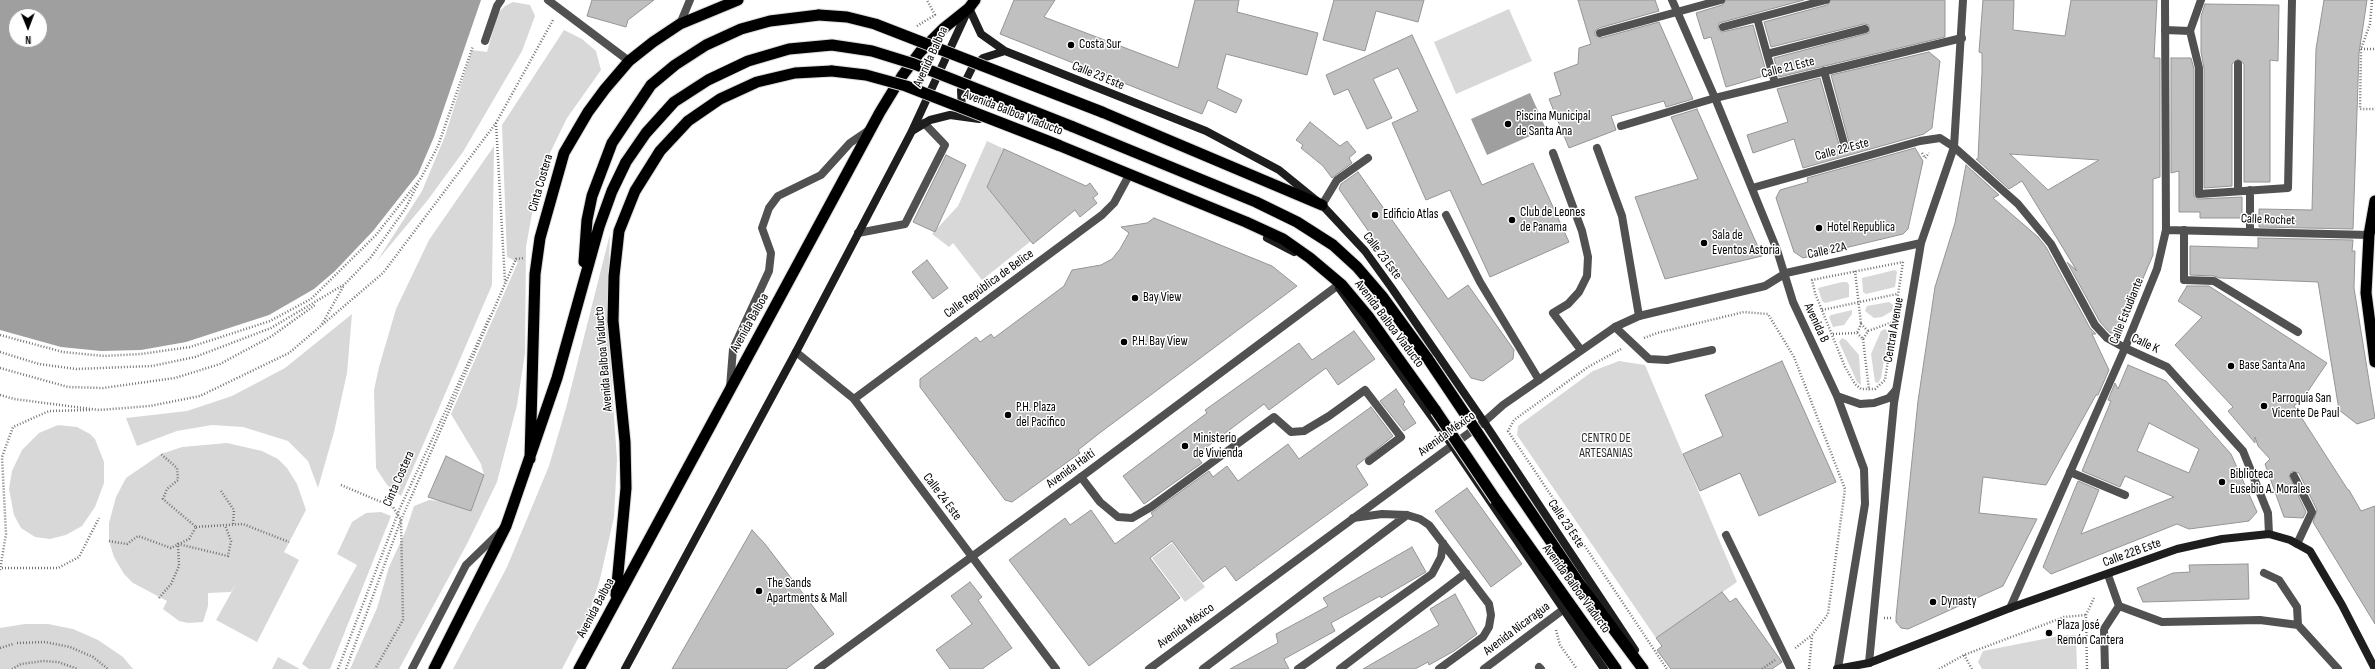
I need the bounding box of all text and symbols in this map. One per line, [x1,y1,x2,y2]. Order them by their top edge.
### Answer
north arrow [8,8,48,48]
street label: Avenida Balboa [910,24,952,90]
text: N [25,33,31,46]
place label: Costa Sur [1079,37,1121,53]
marker: Costa Sur [1066,40,1076,50]
street label: Calle 21 Este [1760,54,1816,82]
street label: Calle 23 Este [1069,58,1127,94]
street label: Avenida Balboa Viaducto [961,87,1065,139]
place label: Piscina Municipal de Santa Ana [1516,109,1590,140]
marker: Piscina Municipal de Santa Ana [1503,119,1513,129]
street label: Calle 22 Este [1813,135,1871,165]
street label: Cinta Costera [525,152,557,214]
place label: Club de Leones de Panama [1520,205,1585,236]
place label: Edificio Atlas [1383,207,1439,223]
marker: Edificio Atlas [1370,210,1380,220]
street label: Calle Rochet [2241,211,2295,229]
marker: Club de Leones de Panama [1507,215,1517,225]
place label: Hotel Republica [1827,220,1895,236]
marker: Hotel Republica [1814,223,1824,233]
place label: Sala de Eventos Astoria [1712,228,1780,259]
street label: Calle 23 Este [1359,229,1405,283]
marker: Sala de Eventos Astoria [1699,238,1709,248]
street label: Calle 22A [1806,239,1848,263]
street label: Calle República de Belice [941,246,1037,322]
street label: Calle Estudiante [2107,276,2147,346]
street label: Avenida Balboa Viaducto [1351,277,1427,371]
place label: Bay View [1143,290,1182,306]
street label: Avenida Balboa [727,291,773,355]
marker: Bay View [1130,293,1140,303]
street label: Central Avenue [1881,296,1907,364]
street label: Avenida B [1800,301,1832,345]
street label: Avenida Balboa Viaducto [592,306,616,412]
street label: Calle K [2129,331,2161,357]
place label: P.H. Bay View [1132,334,1188,350]
marker: P.H. Bay View [1119,337,1129,347]
place label: Base Santa Ana [2239,358,2305,374]
marker: Base Santa Ana [2226,361,2236,371]
place label: Parroquia San Vicente De Paul [2272,391,2339,422]
place label: P.H. Plaza del Pacifico [1016,400,1065,431]
marker: Parroquia San Vicente De Paul [2259,401,2269,411]
street label: Avenida México [1415,408,1479,460]
marker: P.H. Plaza del Pacifico [1003,410,1013,420]
place label: Ministerio de Vivienda [1193,431,1243,462]
park label: CENTRO DE ARTESANIAS [1579,431,1633,462]
marker: Ministerio de Vivienda [1180,441,1190,451]
street label: Avenida Haití [1044,446,1098,492]
street label: Cinta Costera [380,449,418,509]
place label: Biblioteca Eusebio A. Morales [2230,467,2310,498]
street label: Calle 24 Este [919,470,965,524]
marker: Biblioteca Eusebio A. Morales [2217,477,2227,487]
street label: Calle 23 Este [1544,497,1588,551]
street label: Calle 22B Este [2101,535,2163,571]
street label: Avenida Balboa Viaducto [1539,542,1613,636]
street label: Avenida Balboa [574,576,618,640]
place label: The Sands Apartments & Mall [767,576,847,607]
marker: The Sands Apartments & Mall [754,586,764,596]
place label: Dynasty [1941,594,1977,610]
marker: Dynasty [1928,597,1938,607]
street label: Avenida Nicaragua [1481,599,1553,659]
street label: Avenida México [1154,600,1218,652]
place label: Plaza José Remón Cantera [2057,618,2124,649]
marker: Plaza José Remón Cantera [2044,628,2054,638]

